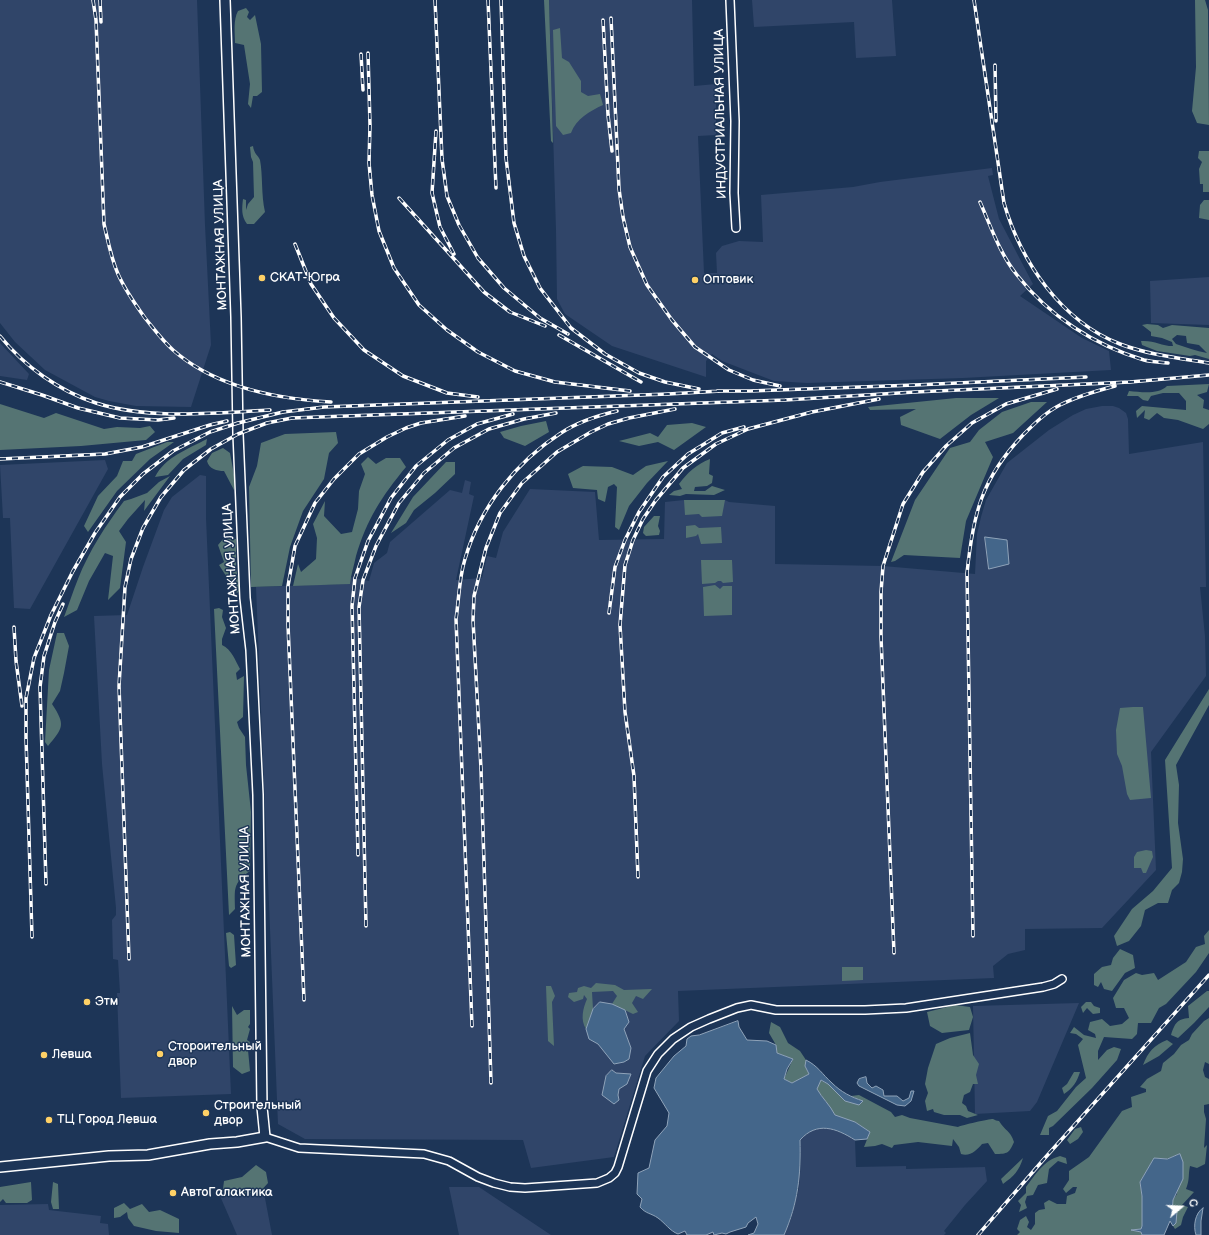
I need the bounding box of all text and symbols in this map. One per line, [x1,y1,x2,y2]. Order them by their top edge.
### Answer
street label: ИНДУСТРИАЛЬНАЯ УЛИЦА [712,29,730,199]
street label: МОНТАЖНАЯ УЛИЦА [211,179,231,311]
place label: СКАТ-Югра [270,270,340,286]
place label: Оптовик [703,272,753,288]
marker: СКАТ-Югра [257,273,267,283]
marker: Оптовик [690,275,700,285]
street label: МОНТАЖНАЯ УЛИЦА [220,503,244,635]
street label: МОНТАЖНАЯ УЛИЦА [237,826,255,958]
place label: Этм [95,994,118,1010]
marker: Этм [82,997,92,1007]
place label: Стороительный двор [168,1039,262,1070]
place label: Левша [52,1047,92,1063]
marker: Стороительный двор [155,1049,165,1059]
marker: Левша [39,1050,49,1060]
place label: Строительный двор [214,1098,301,1129]
marker: Строительный двор [201,1108,211,1118]
place label: ТЦ Город Левша [57,1112,157,1128]
marker: ТЦ Город Левша [44,1115,54,1125]
place label: АвтоГалактика [181,1185,273,1201]
north arrow [1161,1187,1201,1227]
marker: АвтоГалактика [168,1188,178,1198]
text: С [1185,1197,1200,1209]

